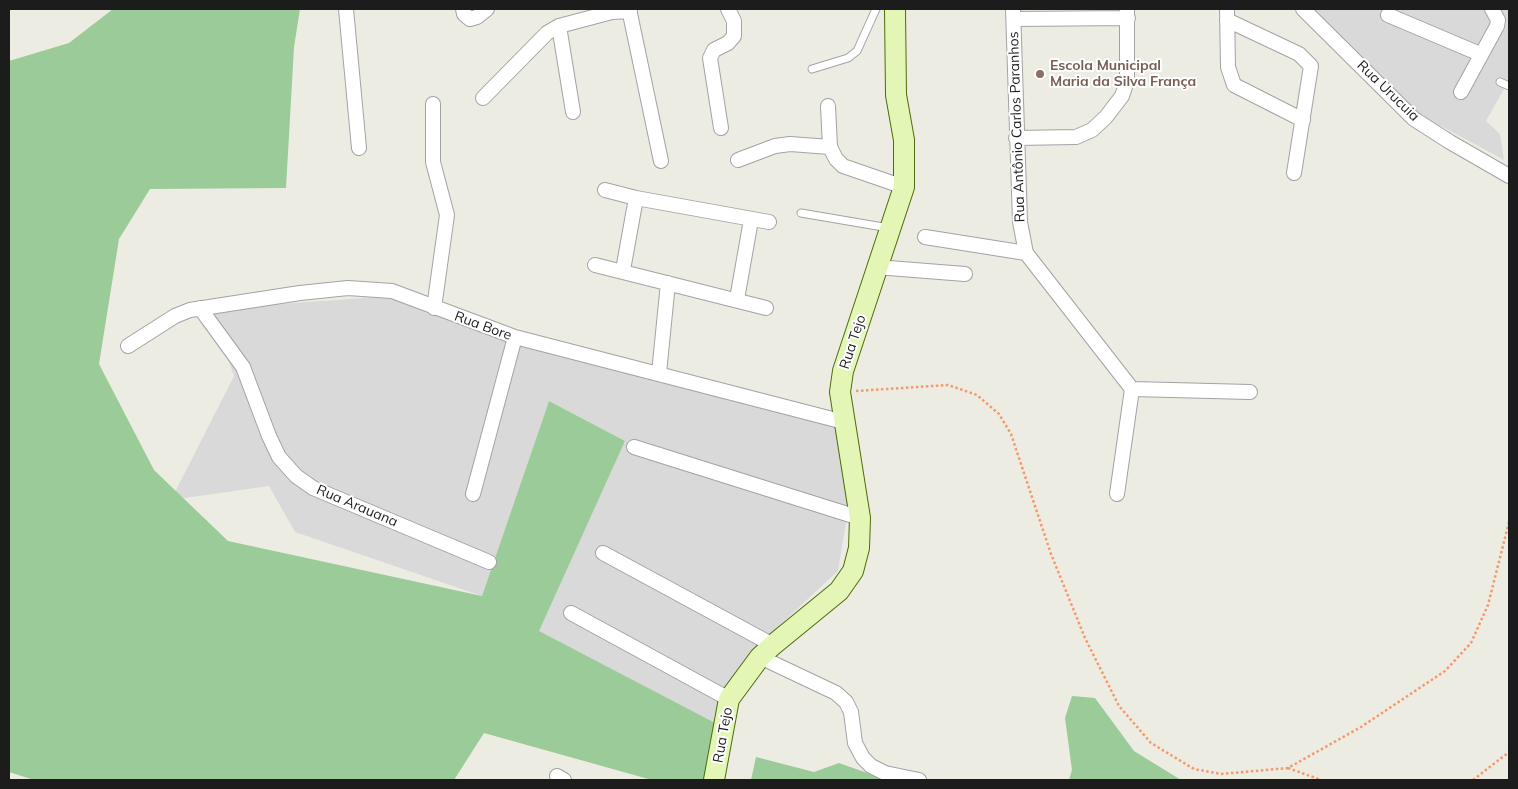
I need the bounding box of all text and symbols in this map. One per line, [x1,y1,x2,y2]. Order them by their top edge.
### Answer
street label: Rua Antônio Carlos Paranhos [1005,31,1029,223]
street label: Rua Urucuia [1353,57,1423,125]
place label: Escola Municipal Maria da Silva França [1050,58,1196,90]
marker: Escola Municipal Maria da Silva França [1034,68,1046,80]
street label: Rua Bore [452,308,514,344]
street label: Rua Tejo [836,313,870,371]
street label: Rua Arauana [314,481,400,531]
street label: Rua Tejo [710,706,736,764]

